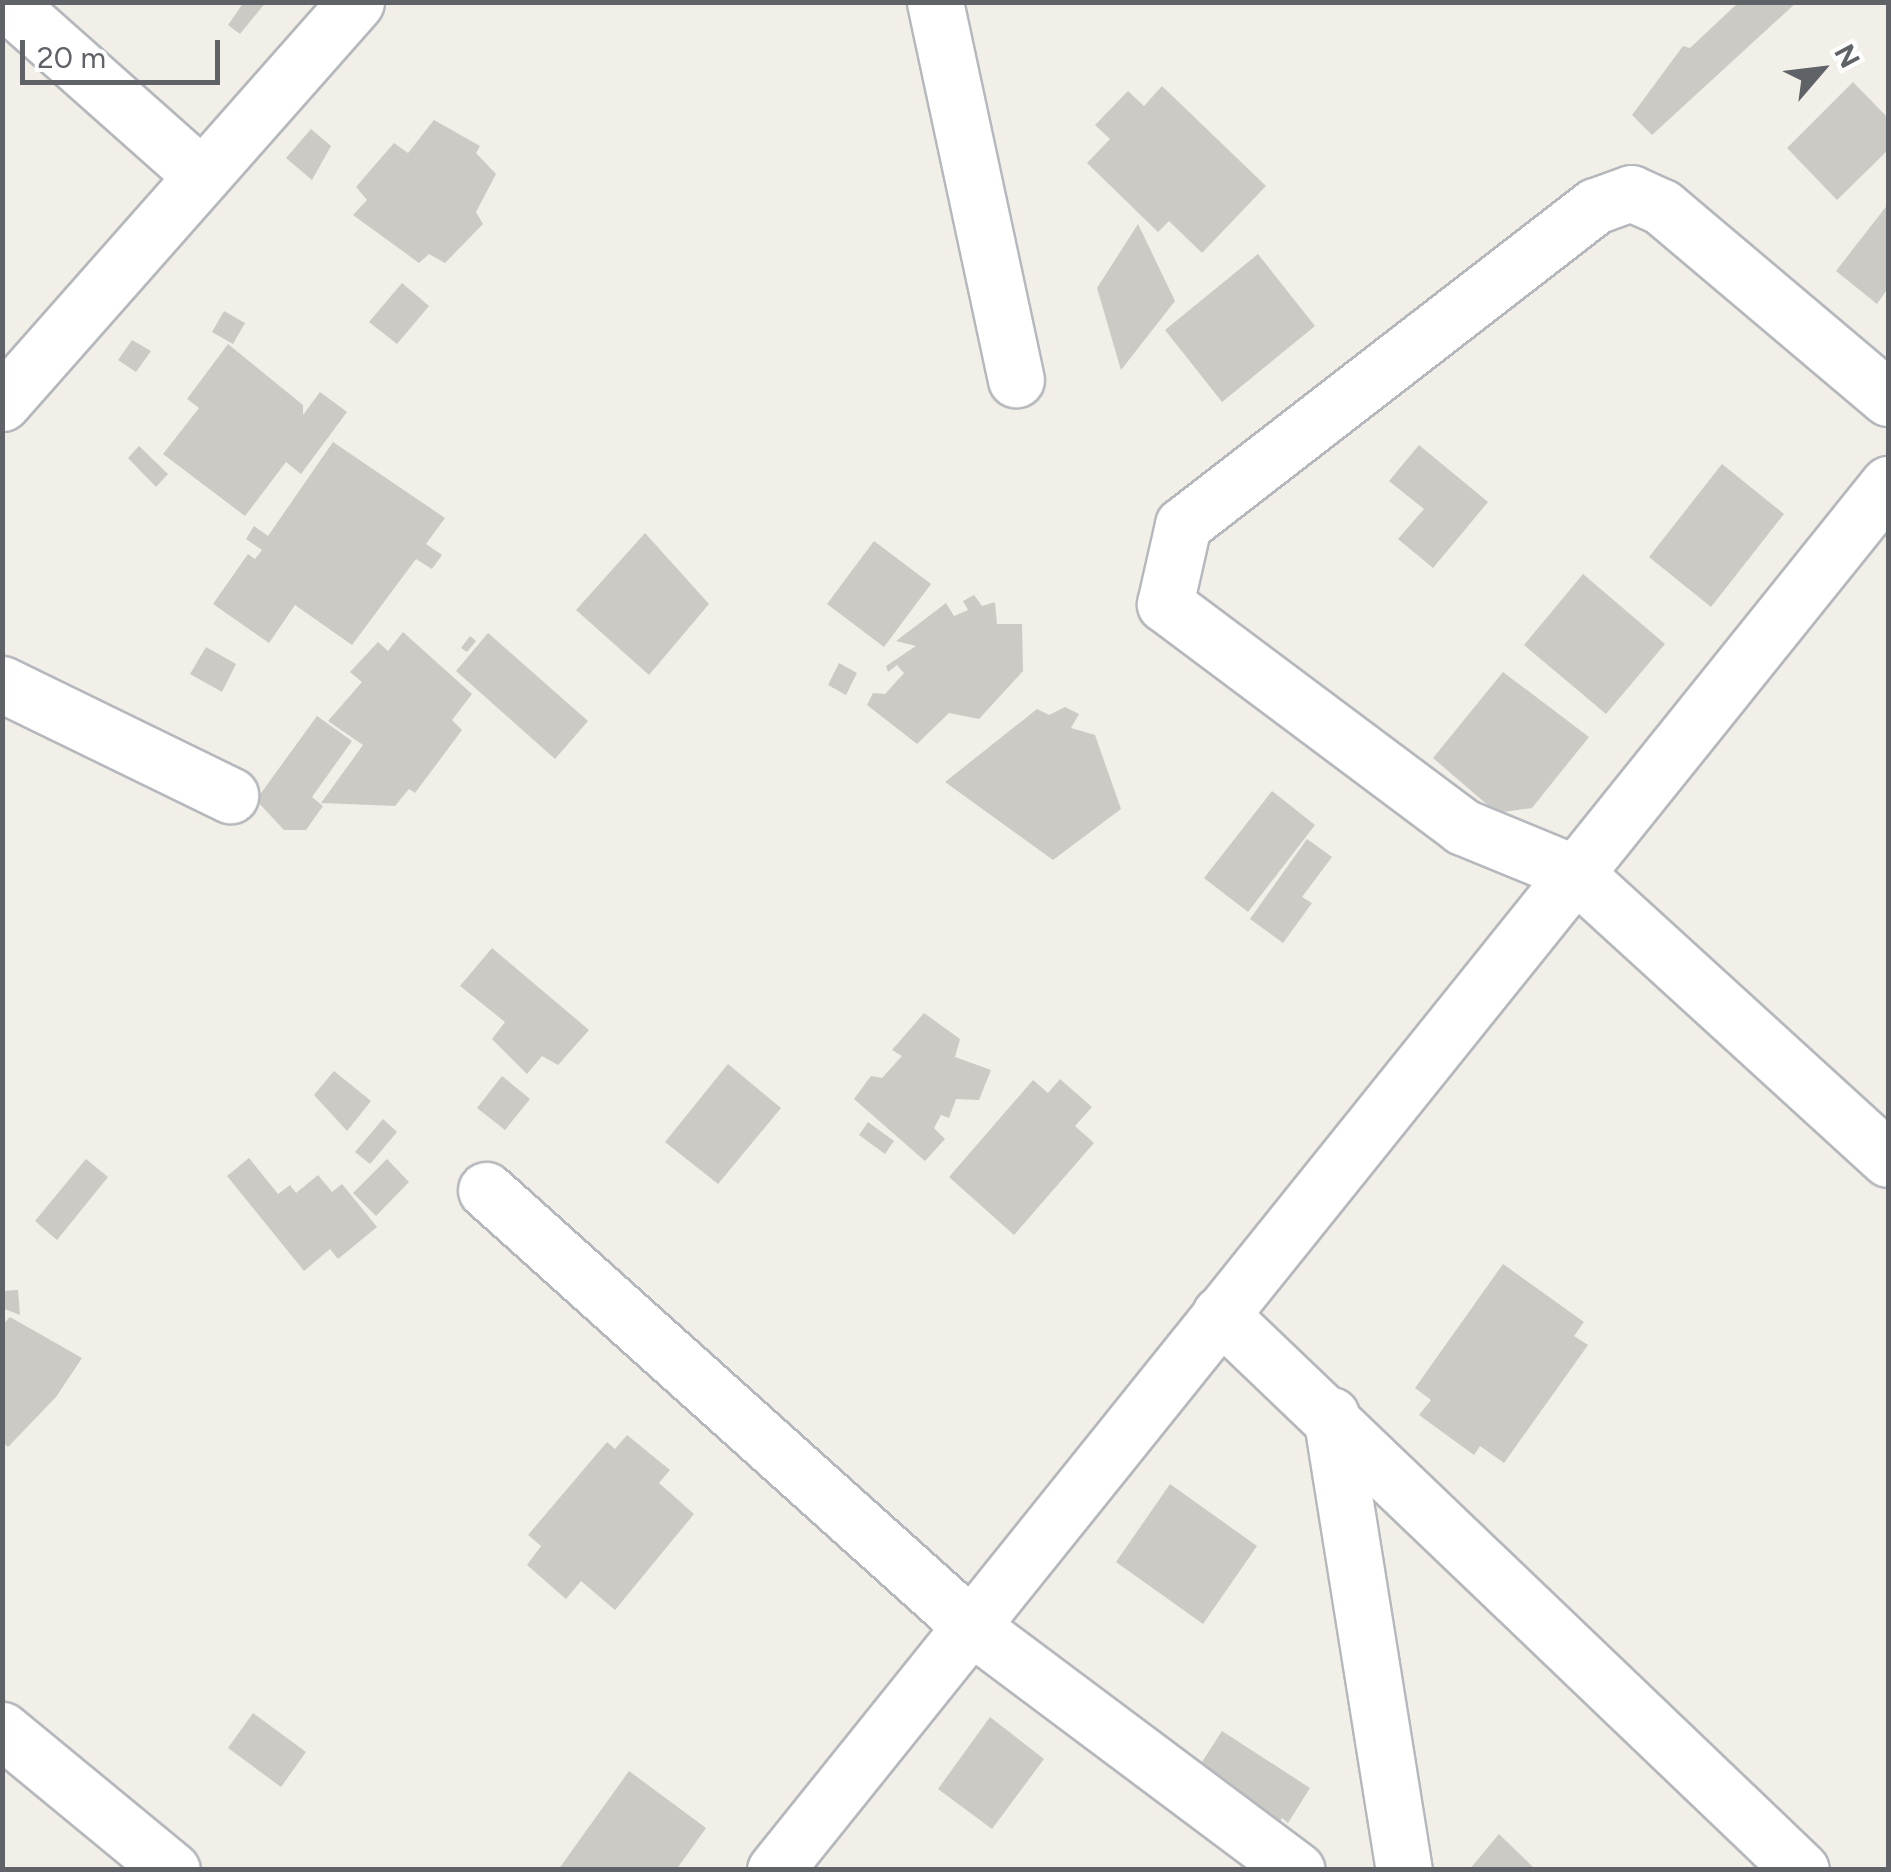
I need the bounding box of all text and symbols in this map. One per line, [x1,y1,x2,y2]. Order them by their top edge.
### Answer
scale bar [25,20,225,82]
north arrow [1771,20,1871,120]
text: N [1827,38,1868,73]
text: 20 m [37,39,106,76]

